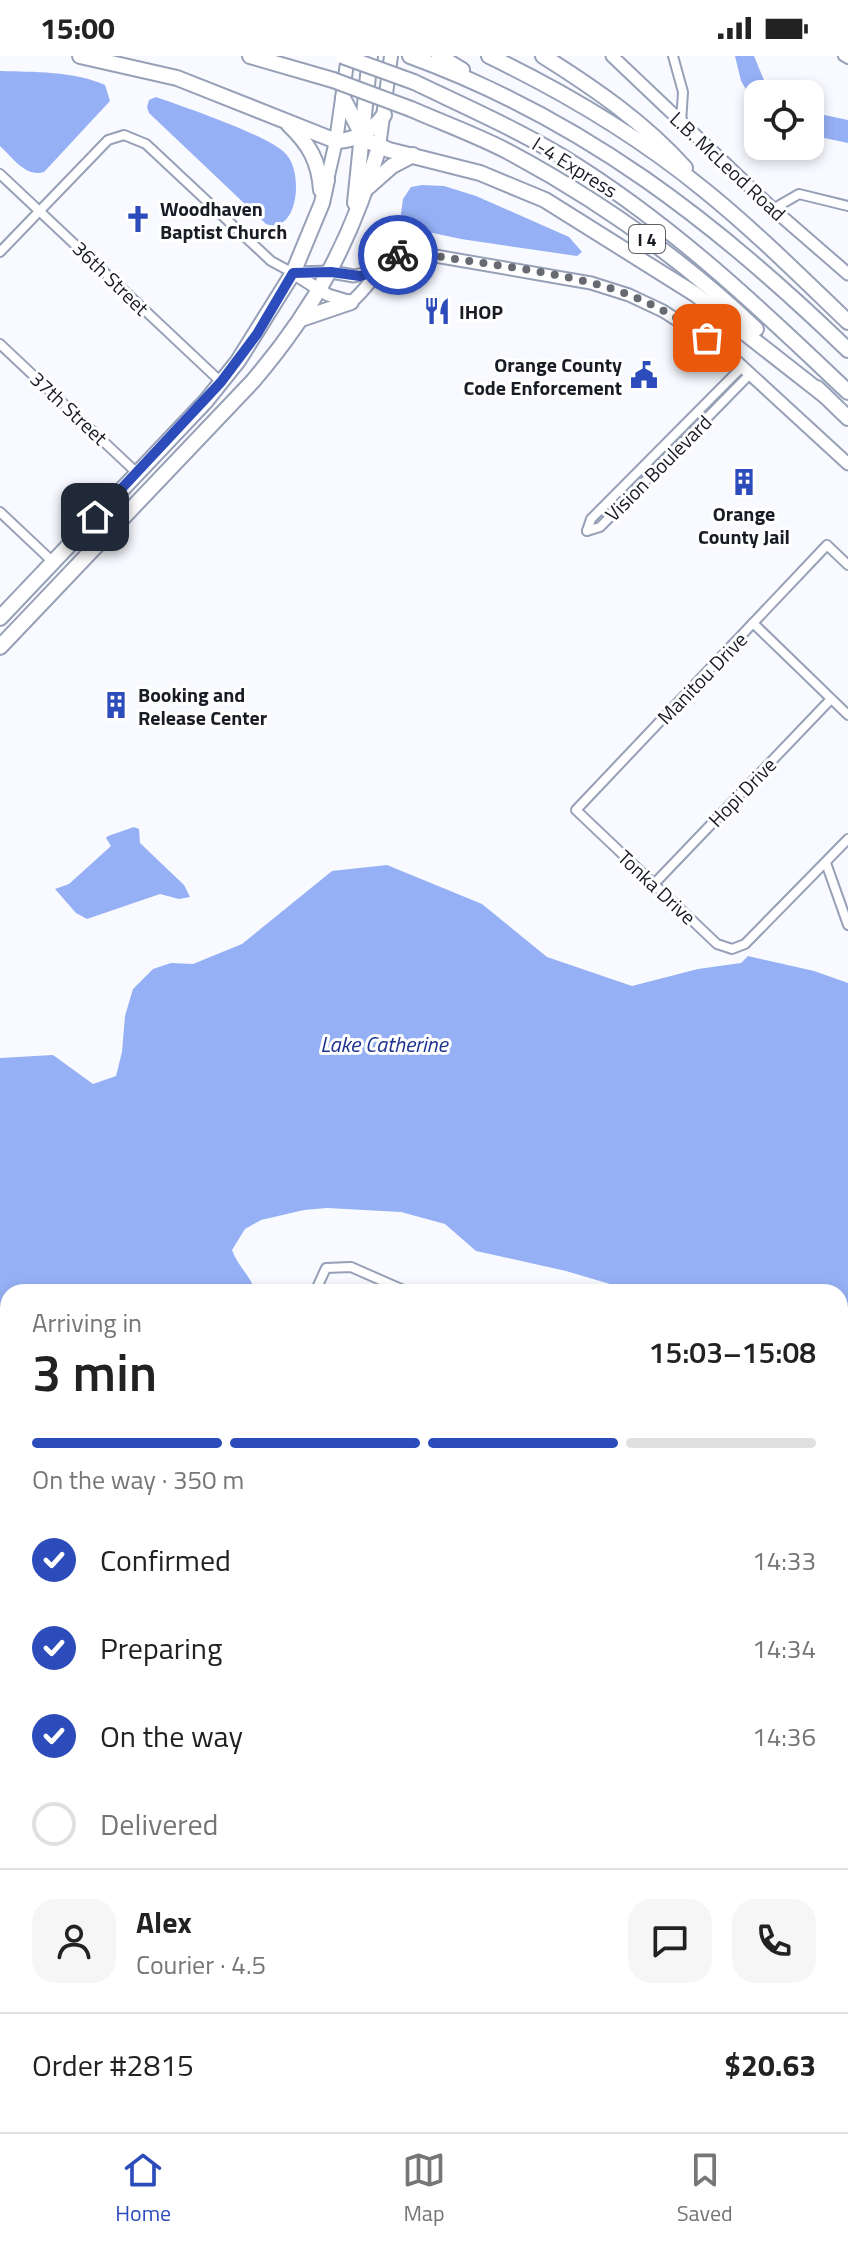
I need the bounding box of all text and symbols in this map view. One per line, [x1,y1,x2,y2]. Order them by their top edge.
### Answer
text: 15:00 [40,5,115,51]
map controls [744,80,824,160]
button: locate [744,80,824,160]
street label: L.B. McLeod Road [663,104,793,228]
street label: I-4 Express [526,129,624,205]
place label: Woodhaven Baptist Church [160,193,287,247]
church icon: Woodhaven Baptist Church [123,204,153,234]
courier [358,215,438,295]
road number: I 4 [629,225,665,253]
street label: 36th Street [66,233,156,323]
icon: bike [376,233,420,277]
restaurant icon: IHOP [422,296,452,326]
place label: IHOP [459,296,503,327]
pin [673,304,741,372]
icon: bag [685,316,729,360]
place label: Orange County Code Enforcement [463,349,622,403]
public building icon: Orange County Code Enforcement [629,360,659,390]
street label: 37th Street [23,364,115,452]
street label: Vision Boulevard [597,407,719,529]
building icon: Orange County Jail [729,467,759,497]
pin [61,483,129,551]
icon: home [73,495,117,539]
place label: Orange County Jail [698,498,790,552]
street label: Manitou Drive [650,625,754,731]
place label: Booking and Release Center [138,679,268,733]
building icon: Booking and Release Center [101,690,131,720]
street label: Hopi Drive [701,750,783,834]
street label: Tonka Drive [611,842,703,932]
water label: Lake Catherine [320,1027,450,1061]
text: Arriving in [32,1303,142,1342]
text: 15:03–15:08 [649,1329,816,1375]
text: 3 min [32,1332,157,1411]
text: On the way · 350 m [32,1460,244,1499]
text: Confirmed [100,1537,231,1583]
icon: check [32,1538,76,1582]
text: 14:33 [752,1541,816,1580]
text: Preparing [100,1625,222,1671]
icon: check [32,1626,76,1670]
text: 14:34 [752,1629,816,1668]
text: On the way [100,1713,243,1759]
icon: check [32,1714,76,1758]
text: 14:36 [752,1717,816,1756]
text: Delivered [100,1801,218,1847]
button: person [32,1899,116,1983]
text: Alex [136,1899,192,1945]
button: chat [628,1899,712,1983]
button: phone [732,1899,816,1983]
text: Courier · 4.5 [136,1945,266,1984]
text: Order #2815 [32,2042,194,2088]
text: $20.63 [724,2042,816,2088]
tab: Home [115,2148,171,2230]
tab: Map [402,2148,446,2230]
tab: Saved [677,2148,733,2230]

